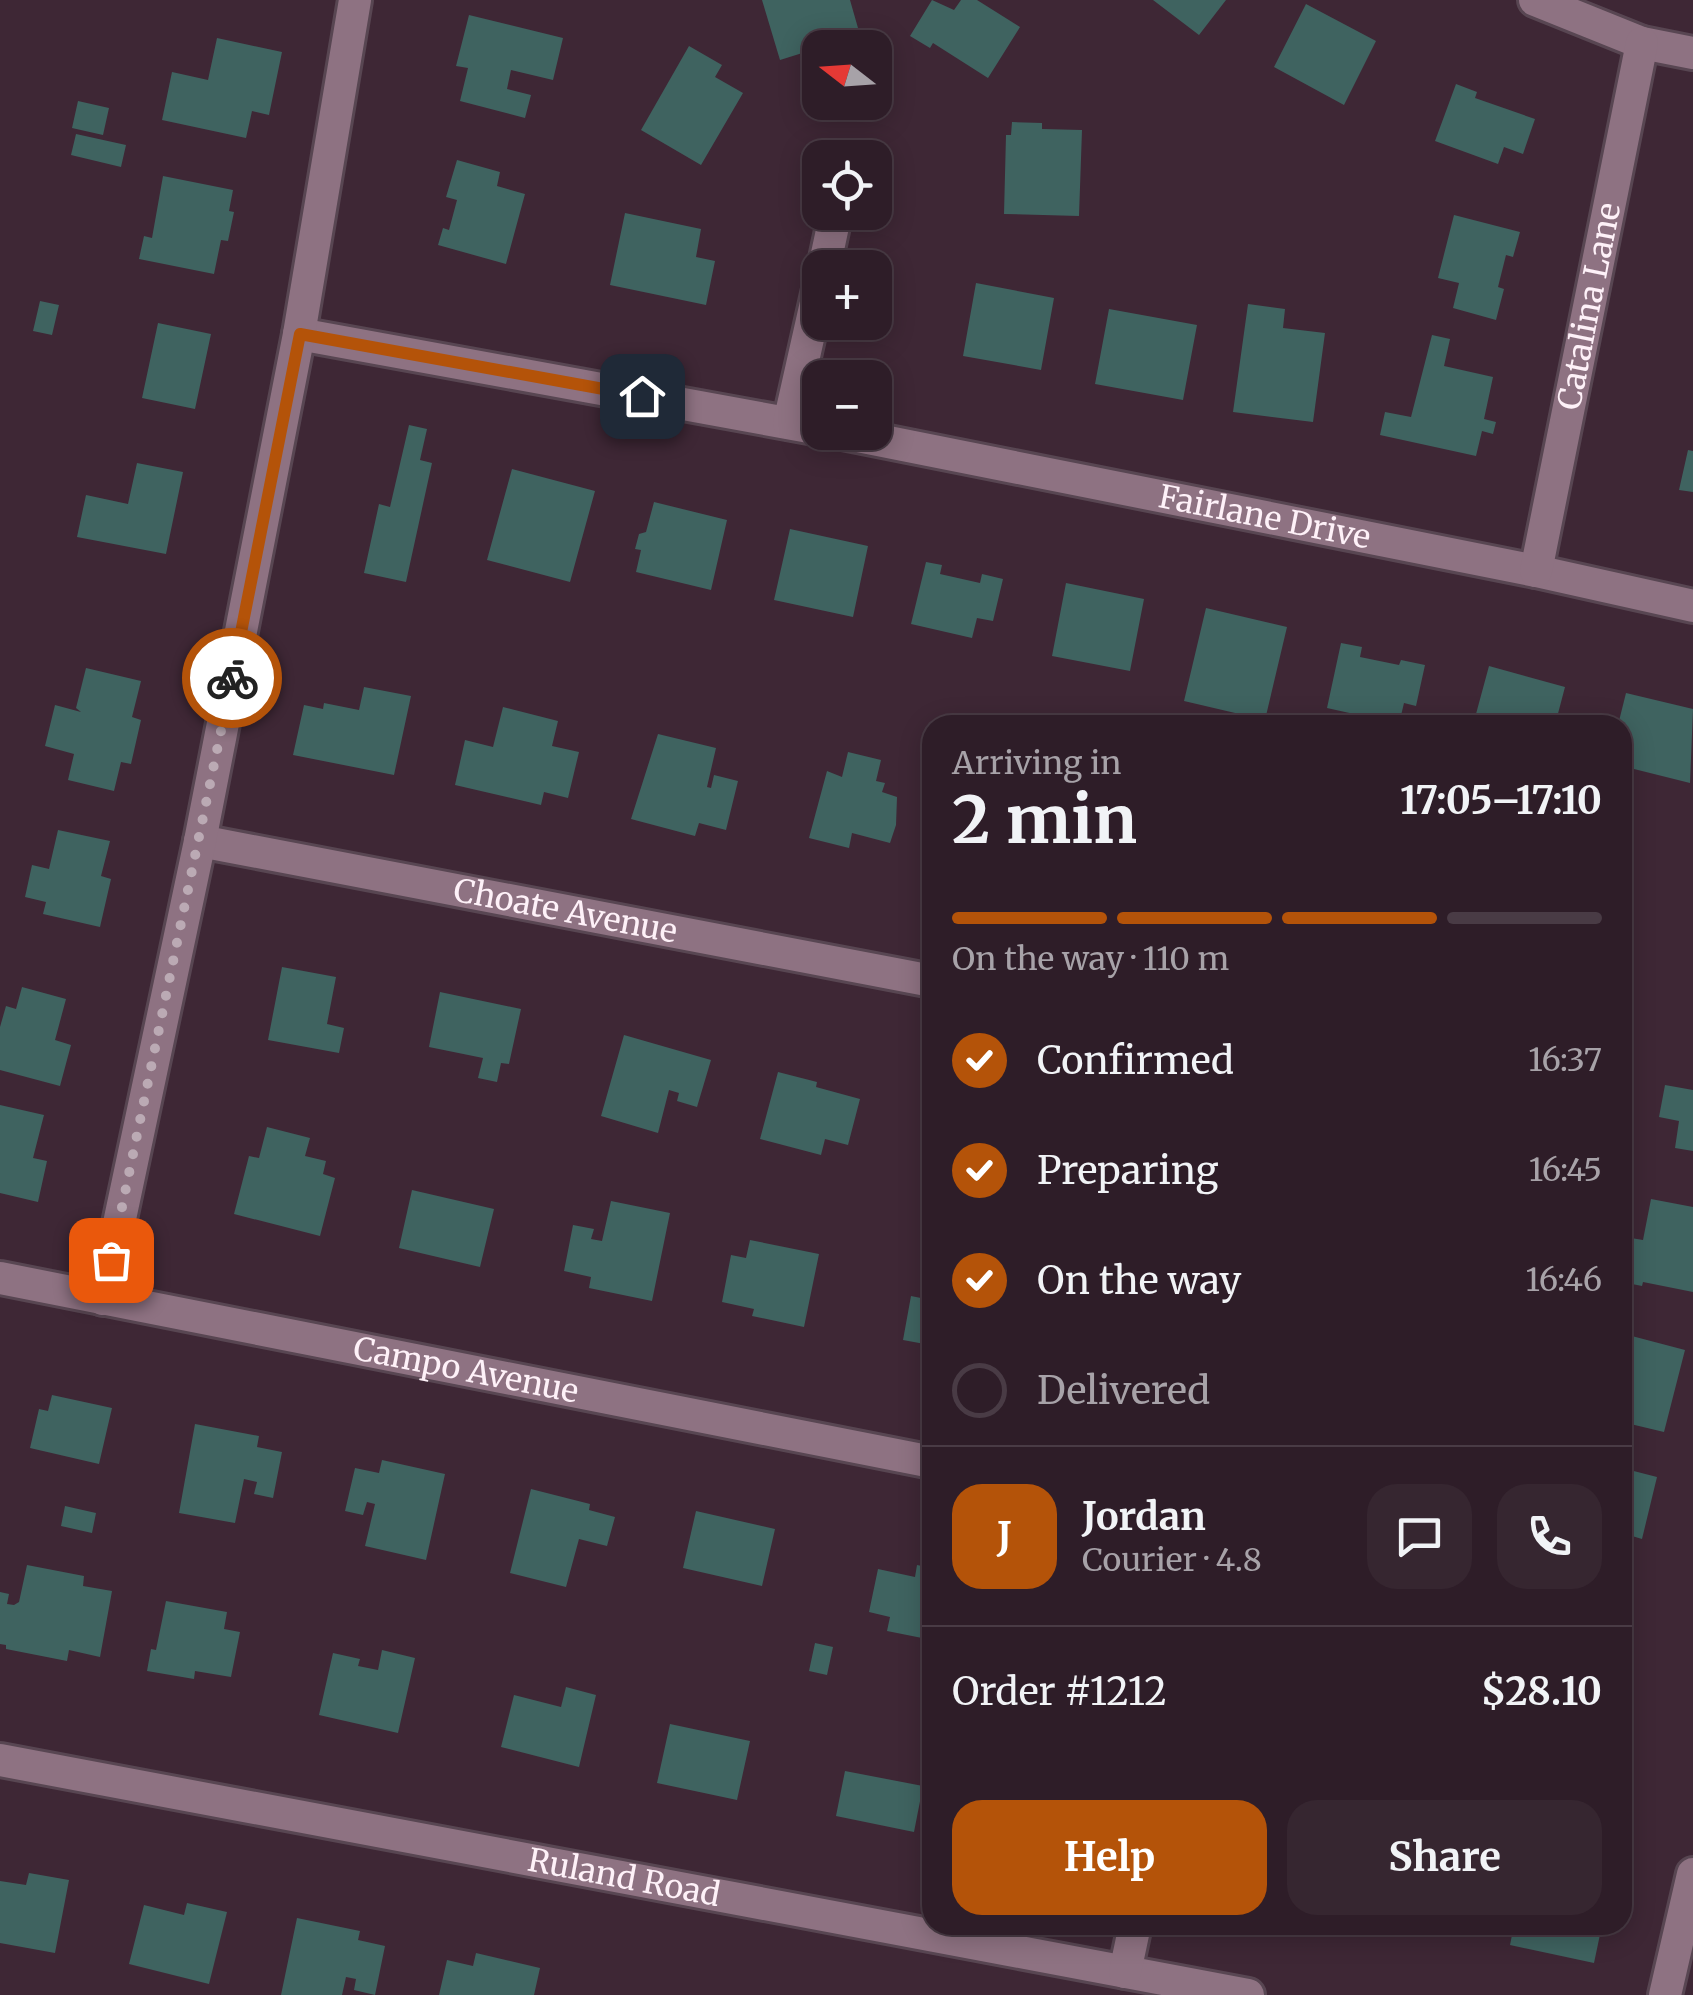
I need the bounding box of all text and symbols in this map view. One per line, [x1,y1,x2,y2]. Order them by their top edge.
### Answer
north arrow [802,30,892,120]
map controls [802,30,892,450]
button: locate [802,140,892,230]
street label: Catalina Lane [1549,199,1629,413]
button: + [802,250,892,340]
pin [600,354,685,439]
button: − [802,360,892,450]
icon: home [615,369,670,424]
street label: Fairlane Drive [1155,476,1374,558]
courier [182,628,282,728]
icon: bike [205,651,260,706]
text: Arriving in [952,743,1121,783]
text: 17:05–17:10 [1400,777,1602,824]
text: 2 min [952,779,1137,861]
street label: Choate Avenue [450,870,680,952]
text: On the way · 110 m [952,939,1229,979]
icon: check [952,1033,1007,1088]
text: Confirmed [1037,1037,1234,1084]
text: 16:37 [1528,1040,1602,1080]
icon: check [952,1143,1007,1198]
text: Preparing [1037,1147,1219,1194]
text: 16:45 [1529,1150,1602,1190]
pin [69,1218,154,1303]
icon: bag [84,1233,139,1288]
icon: check [952,1253,1007,1308]
text: On the way [1037,1257,1241,1304]
text: 16:46 [1526,1260,1602,1300]
street label: Campo Avenue [350,1328,582,1412]
text: Delivered [1037,1367,1210,1414]
button: chat [1367,1484,1472,1589]
button: phone [1497,1484,1602,1589]
text: Jordan [1082,1493,1206,1540]
text: J [997,1513,1012,1560]
text: Courier · 4.8 [1082,1540,1262,1580]
text: Order #1212 [952,1668,1167,1715]
text: $28.10 [1481,1668,1602,1715]
button: Help [952,1800,1267,1915]
button: Share [1287,1800,1602,1915]
street label: Ruland Road [525,1840,723,1915]

